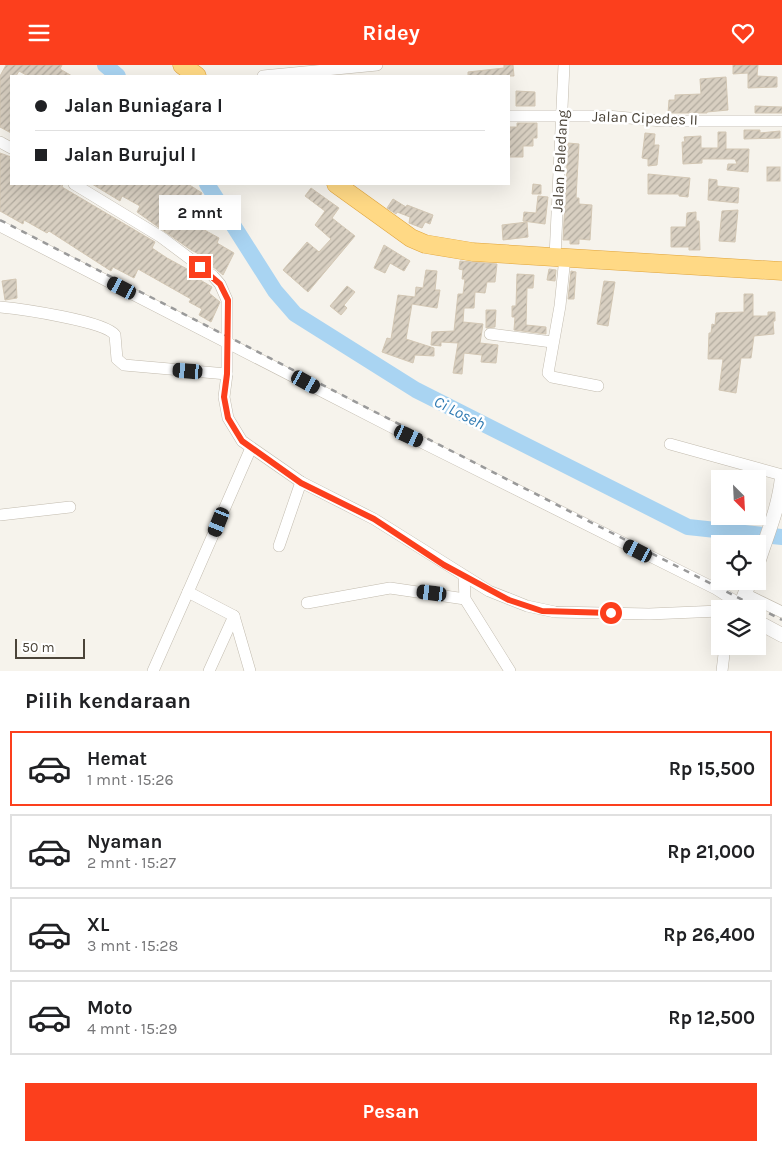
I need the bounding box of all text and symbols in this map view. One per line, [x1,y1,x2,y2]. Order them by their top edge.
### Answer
icon: menu [25,19,53,47]
icon: heart [729,19,757,47]
text: Ridey [362,20,420,46]
text: Jalan Buniagara I [65,95,223,117]
street label: Jalan Cipedes II [592,107,698,129]
street label: Jalan Paledang [548,109,572,213]
text: Jalan Burujul I [65,144,196,166]
callout: 2 mnt [159,195,241,229]
text: 2 mnt [177,203,223,222]
route end [189,256,211,278]
car [105,275,138,301]
car [172,362,203,380]
car [289,368,322,396]
water label: Ci Loseh [431,392,489,433]
car [392,423,425,449]
north arrow [711,470,766,525]
map controls [711,470,766,655]
car [206,505,231,539]
button: locate [711,535,766,590]
car [621,538,654,564]
car [416,584,447,602]
button: layers [711,600,766,655]
route start [600,602,622,624]
scale bar [15,636,85,659]
text: 50 m [22,639,55,656]
text: Pilih kendaraan [25,688,191,714]
icon: car [27,746,72,791]
text: Hemat [87,748,147,770]
text: Rp 15,500 [669,758,755,780]
text: 1 mnt · 15:26 [87,770,174,789]
icon: car [27,829,72,874]
text: Nyaman [87,831,162,853]
text: Rp 21,000 [667,841,755,863]
text: 2 mnt · 15:27 [87,853,176,872]
icon: car [27,912,72,957]
text: XL [87,914,109,936]
text: Rp 26,400 [663,924,755,946]
text: 3 mnt · 15:28 [87,936,178,955]
icon: car [27,995,72,1040]
text: Moto [87,997,133,1019]
text: Rp 12,500 [668,1007,755,1029]
text: 4 mnt · 15:29 [87,1019,177,1038]
button: Pesan [25,1083,757,1141]

